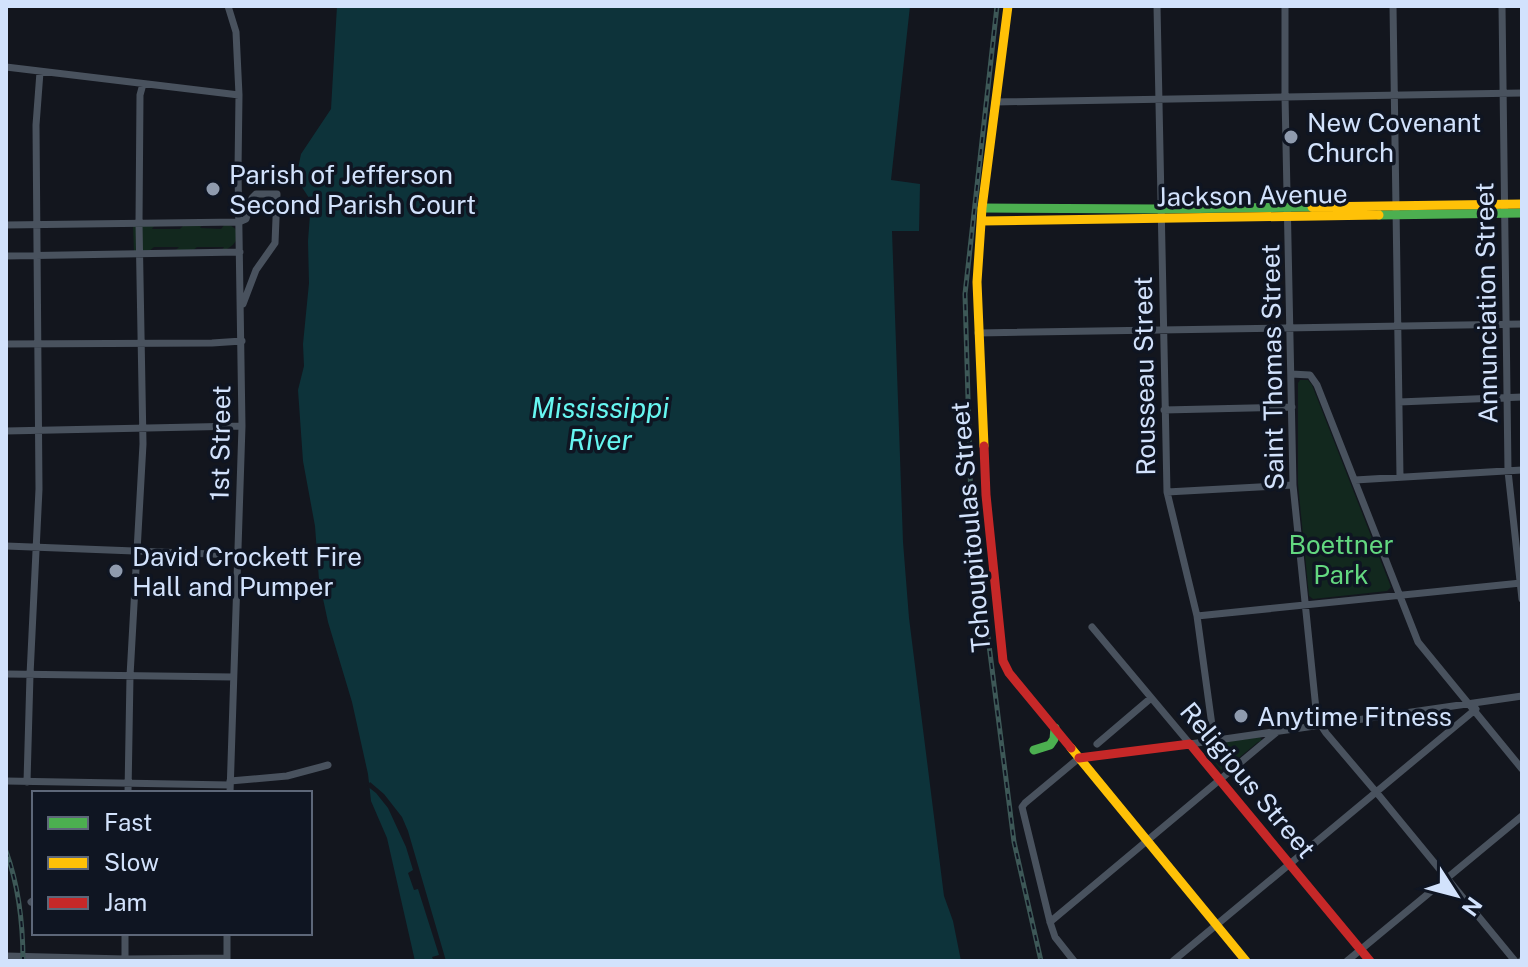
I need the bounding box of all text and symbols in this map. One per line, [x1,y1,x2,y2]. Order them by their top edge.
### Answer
place label: New Covenant Church [1307,107,1481,168]
marker: New Covenant Church [1282,128,1300,146]
place label: Parish of Jefferson Second Parish Court [229,159,476,220]
street label: Jackson Avenue [1156,178,1348,212]
marker: Parish of Jefferson Second Parish Court [204,180,222,198]
street label: Annunciation Street [1468,182,1504,424]
street label: Saint Thomas Street [1254,244,1290,490]
street label: Rousseau Street [1127,276,1161,476]
street label: 1st Street [203,385,237,501]
water label: Mississippi River [531,391,669,456]
street label: Tchoupitoulas Street [944,400,996,654]
park label: Boettner Park [1288,529,1394,590]
place label: David Crockett Fire Hall and Pumper [132,541,362,602]
marker: David Crockett Fire Hall and Pumper [107,562,125,580]
street label: Religious Street [1174,696,1322,864]
place label: Anytime Fitness [1257,701,1452,732]
marker: Anytime Fitness [1232,707,1250,725]
legend [32,791,312,935]
text: Fast [104,808,152,836]
text: Slow [104,848,159,876]
north arrow [1416,855,1496,935]
text: Jam [104,888,147,916]
text: N [1457,892,1488,921]

